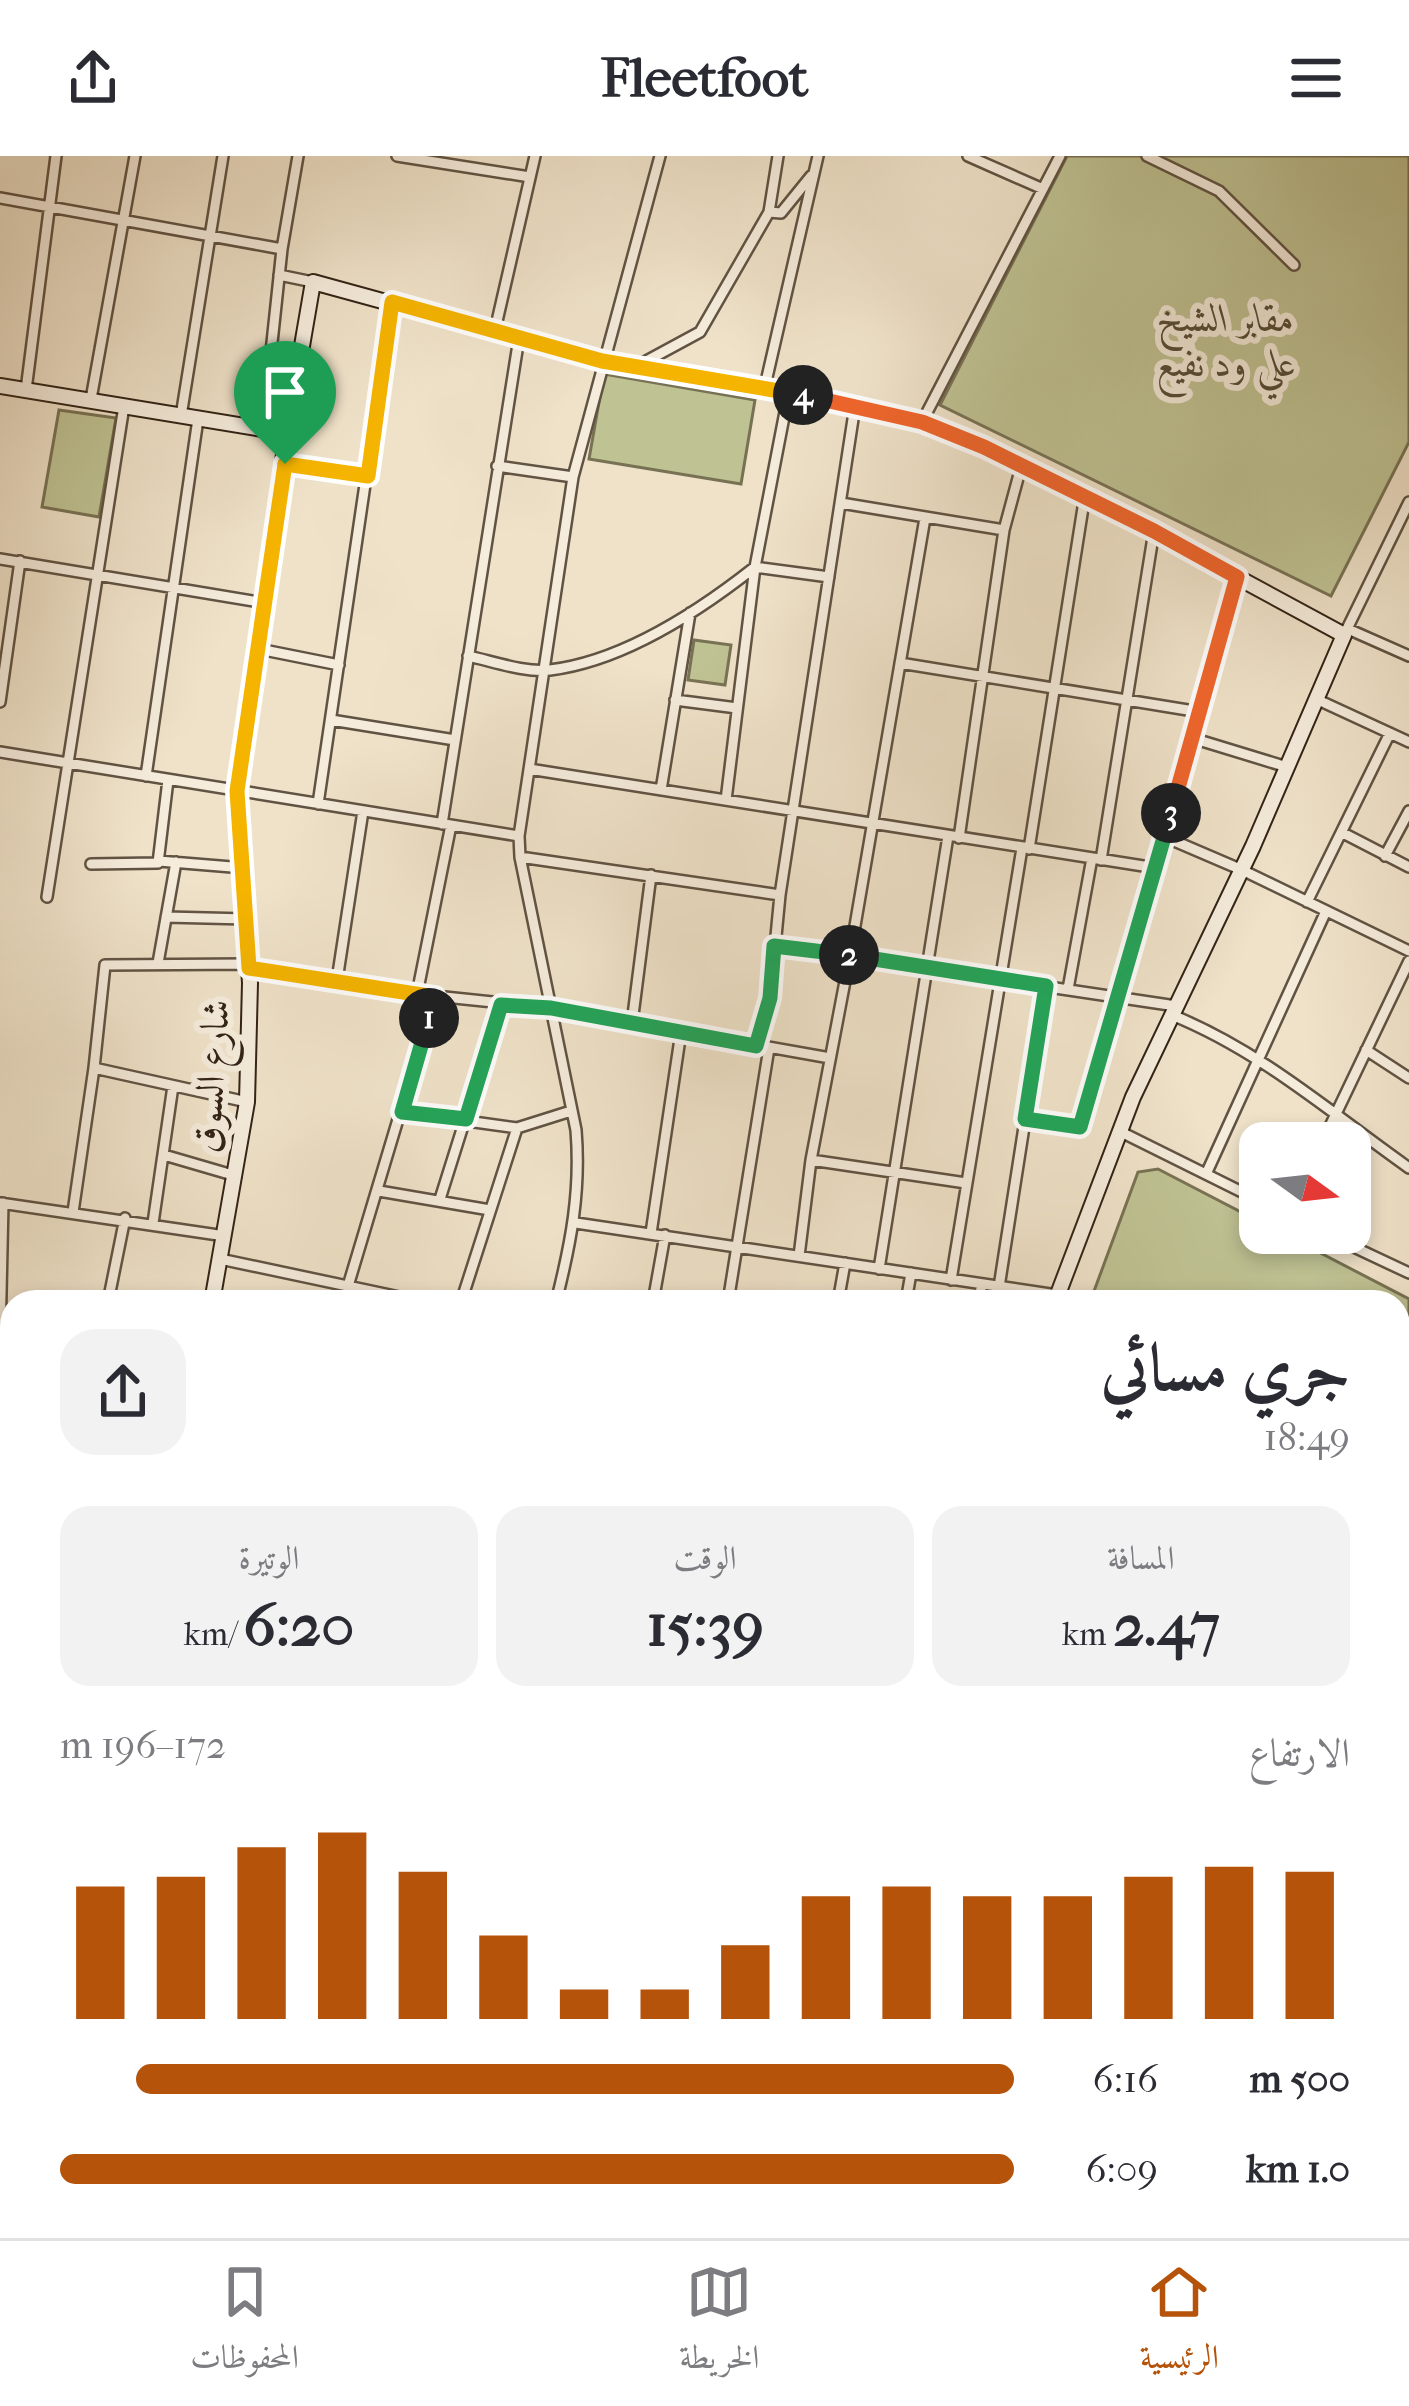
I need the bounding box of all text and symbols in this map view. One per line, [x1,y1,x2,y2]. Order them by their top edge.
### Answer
icon: share [60,45,126,111]
icon: menu [1283,45,1349,111]
text: Fleetfoot [601,47,808,110]
park label: مقابر الشيخ علي ود نفيع [1155,295,1297,400]
pin [234,341,336,464]
icon: arrive [252,359,318,425]
pin: 4 [773,365,833,425]
text: 4 [793,375,813,414]
pin: 3 [1141,783,1201,843]
text: 3 [1164,793,1178,832]
pin: 2 [819,925,879,985]
text: 2 [841,935,857,974]
pin: 1 [399,988,459,1048]
street label: شارع السوق [183,998,248,1155]
text: 1 [423,998,435,1037]
north arrow [1239,1122,1371,1254]
map controls [1239,1122,1371,1254]
button: share [60,1329,186,1455]
text: جري مسائي [1101,1330,1350,1407]
text: 18:49 [1264,1414,1350,1460]
text: الوتيرة [239,1539,299,1578]
text: الوقت [673,1539,737,1578]
text: المسافة [1107,1539,1175,1578]
text: 6:20 [243,1590,354,1661]
text: 15:39 [646,1590,764,1661]
text: 2.47 [1113,1590,1220,1661]
text: /km [184,1615,243,1654]
text: km [1062,1615,1113,1654]
text: 172–196 m [60,1722,226,1768]
text: الارتفاع [1249,1730,1350,1776]
text: 6:16 [1093,2056,1158,2102]
text: 500 m [1249,2056,1350,2102]
text: 6:09 [1085,2146,1158,2192]
text: 1.0 km [1246,2146,1350,2192]
tab: المحفوظات [190,2259,299,2389]
tab: الخريطة [679,2259,759,2389]
tab: الرئيسية [1140,2259,1219,2389]

